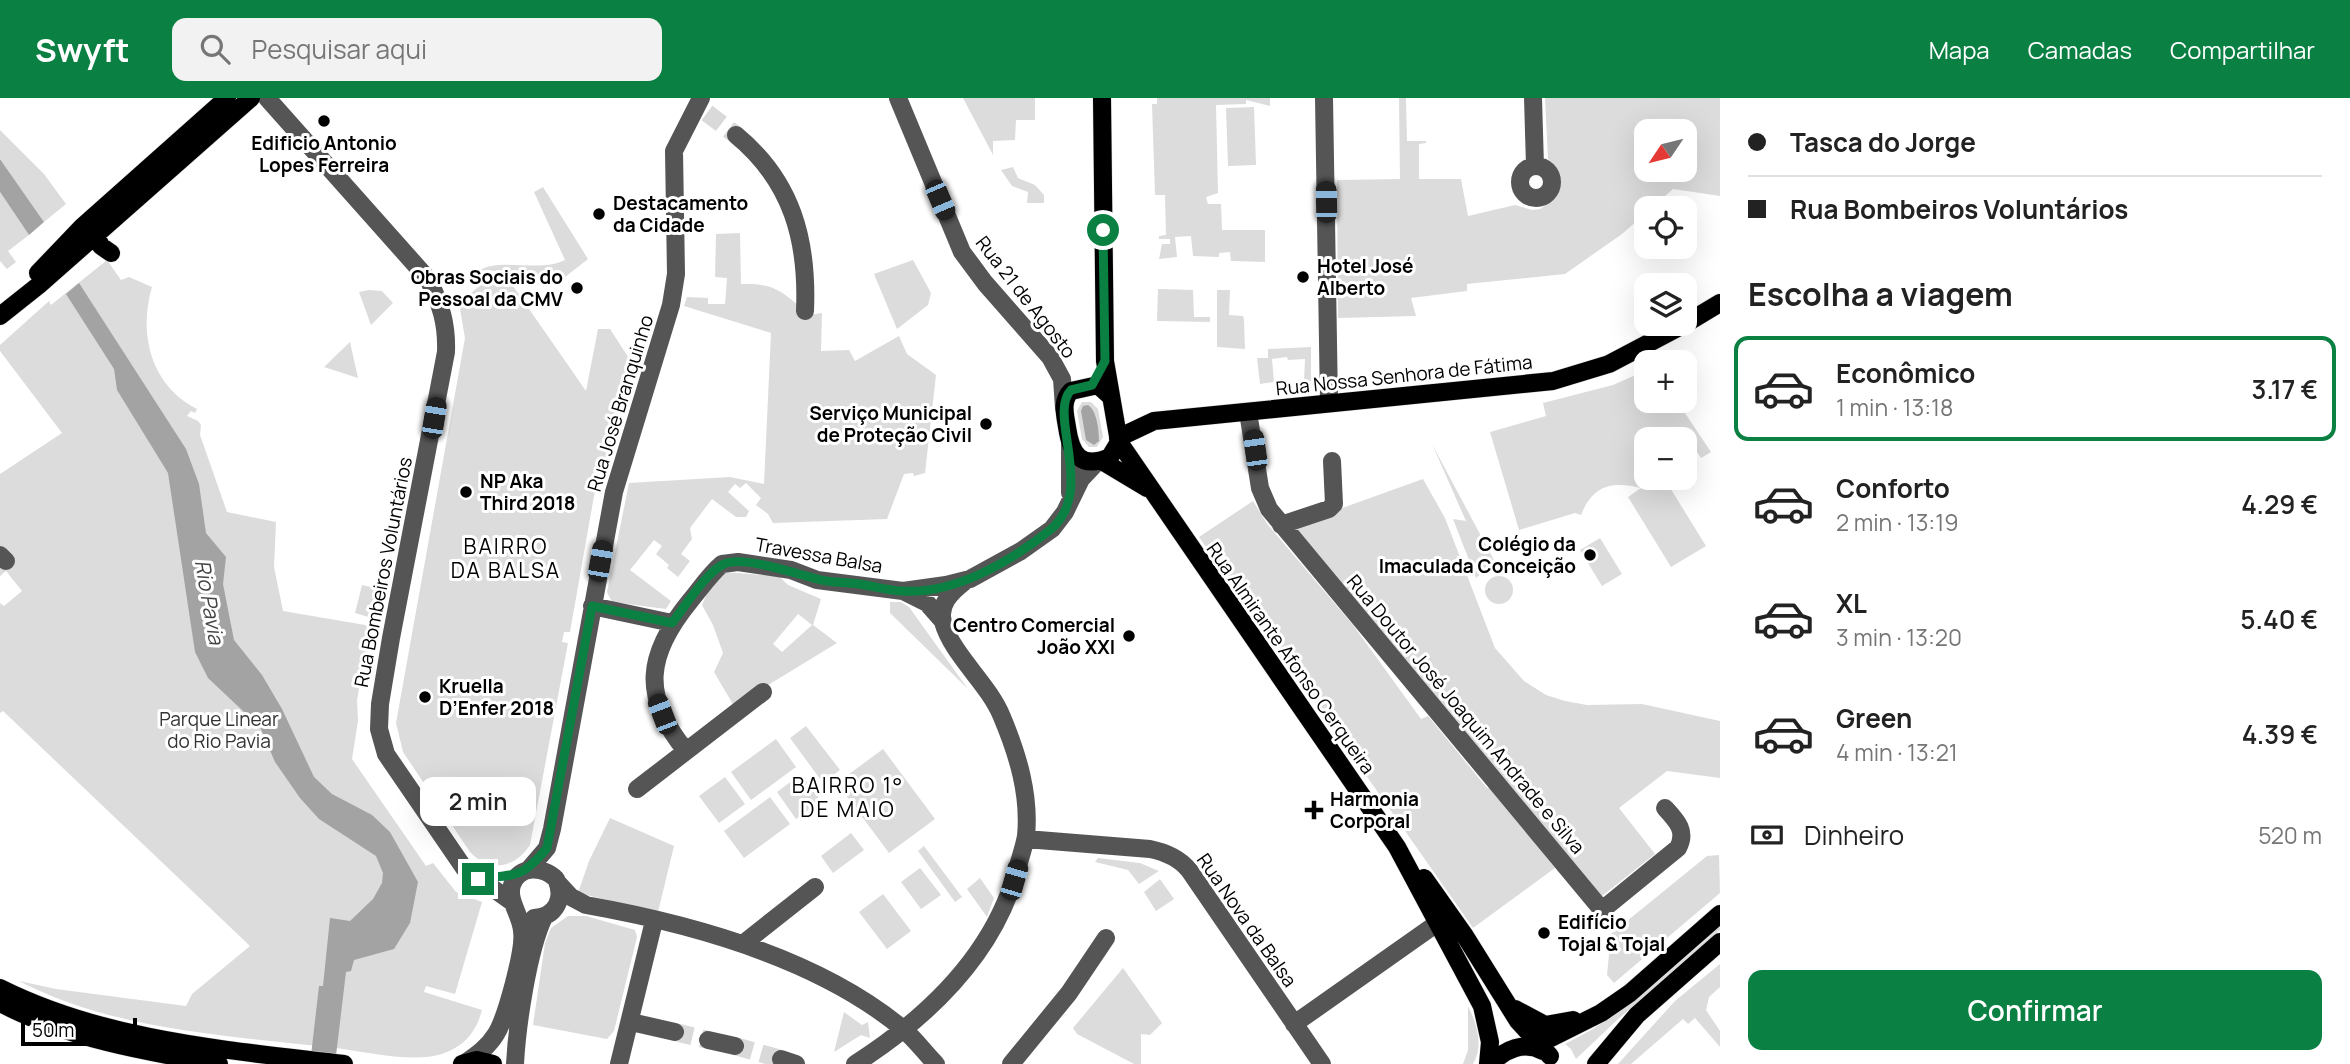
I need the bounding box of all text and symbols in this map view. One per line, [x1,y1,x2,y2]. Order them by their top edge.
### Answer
search box [172,18,662,81]
text: Swyft [35,27,130,72]
icon: search [196,30,234,68]
text: Pesquisar aqui [252,31,427,67]
text: Mapa [1929,33,1990,66]
text: Camadas [2028,33,2132,66]
text: Compartilhar [2170,33,2315,66]
marker: Edificio Antonio Lopes Ferreira [316,113,332,129]
north arrow [1634,119,1698,182]
map controls [1634,119,1697,490]
text: Tasca do Jorge [1790,124,1976,160]
place label: Edificio Antonio Lopes Ferreira [251,130,397,178]
car [923,177,958,223]
car [1316,181,1337,223]
place label: Destacamento da Cidade [613,190,748,238]
text: Rua Bombeiros Voluntários [1790,191,2128,227]
button: locate [1634,196,1697,259]
marker: Destacamento da Cidade [591,206,607,222]
route start [1087,214,1119,246]
street label: Rua 21 de Agosto [970,230,1082,364]
place label: Hotel José Alberto [1317,253,1413,301]
place label: Obras Sociais do Pessoal da CMV [411,264,564,312]
marker: Hotel José Alberto [1295,269,1311,285]
text: Escolha a viagem [1748,272,2013,316]
button: layers [1634,273,1697,336]
marker: Obras Sociais do Pessoal da CMV [569,280,585,296]
street label: Rua José Branquinho [581,312,659,494]
street label: Rua Nossa Senhora de Fátima [1274,349,1534,401]
button: + [1634,350,1697,413]
text: Econômico [1836,355,1975,391]
icon: car [1752,357,1815,420]
text: 3.17 € [2252,371,2318,407]
text: 1 min · 13:18 [1836,391,1953,423]
car [421,396,448,440]
place label: Serviço Municipal de Proteção Civil [809,400,972,448]
marker: Serviço Municipal de Proteção Civil [978,416,994,432]
button: − [1634,427,1697,490]
car [1242,428,1269,472]
street label: Rua Bombeiros Voluntários [348,455,418,689]
place label: NP Aka Third 2018 [480,468,575,516]
text: Conforto [1836,470,1950,506]
icon: car [1752,472,1815,535]
marker: NP Aka Third 2018 [458,484,474,500]
text: 4.29 € [2241,486,2318,522]
text: 2 min · 13:19 [1836,506,1958,538]
street label: Travessa Balsa [753,531,885,579]
place label: Colégio da Imaculada Conceição [1379,531,1576,579]
district label: BAIRRO DA BALSA [451,532,561,584]
street label: Rua Almirante Afonso Cerqueira [1201,537,1381,779]
car [587,538,614,584]
marker: Colégio da Imaculada Conceição [1582,547,1598,563]
water label: Rio Pavia [189,557,231,648]
street label: Rua Doutor José Joaquim Andrade e Silva [1341,569,1591,859]
text: XL [1836,585,1867,621]
icon: car [1752,587,1815,650]
text: 5.40 € [2240,601,2318,637]
place label: Centro Comercial João XXI [953,612,1115,660]
text: 3 min · 13:20 [1836,621,1962,653]
marker: Centro Comercial João XXI [1121,628,1137,644]
place label: Kruella D’Enfer 2018 [439,673,554,721]
marker: Kruella D’Enfer 2018 [417,689,433,705]
car [645,691,680,737]
text: Green [1836,700,1912,736]
icon: car [1752,702,1815,765]
park label: Parque Linear do Rio Pavia [159,706,279,754]
text: 4.39 € [2242,716,2318,752]
text: 4 min · 13:21 [1836,736,1958,768]
district label: BAIRRO 1° DE MAIO [792,771,904,823]
callout: 2 min [420,778,536,826]
text: 2 min [449,785,507,817]
place label: Harmonia Corporal [1330,786,1419,834]
marker: Harmonia Corporal [1304,800,1324,820]
icon: cash [1748,816,1786,854]
text: Dinheiro [1804,817,1904,853]
text: 520 m [2258,819,2322,851]
street label: Rua Nova da Balsa [1191,848,1303,992]
car [999,857,1030,903]
route end [462,863,494,895]
place label: Edifício Tojal & Tojal [1558,909,1665,957]
marker: Edifício Tojal & Tojal [1536,925,1552,941]
button: Confirmar [1748,970,2322,1050]
scale bar [21,1015,136,1047]
text: 50 m [32,1017,74,1043]

